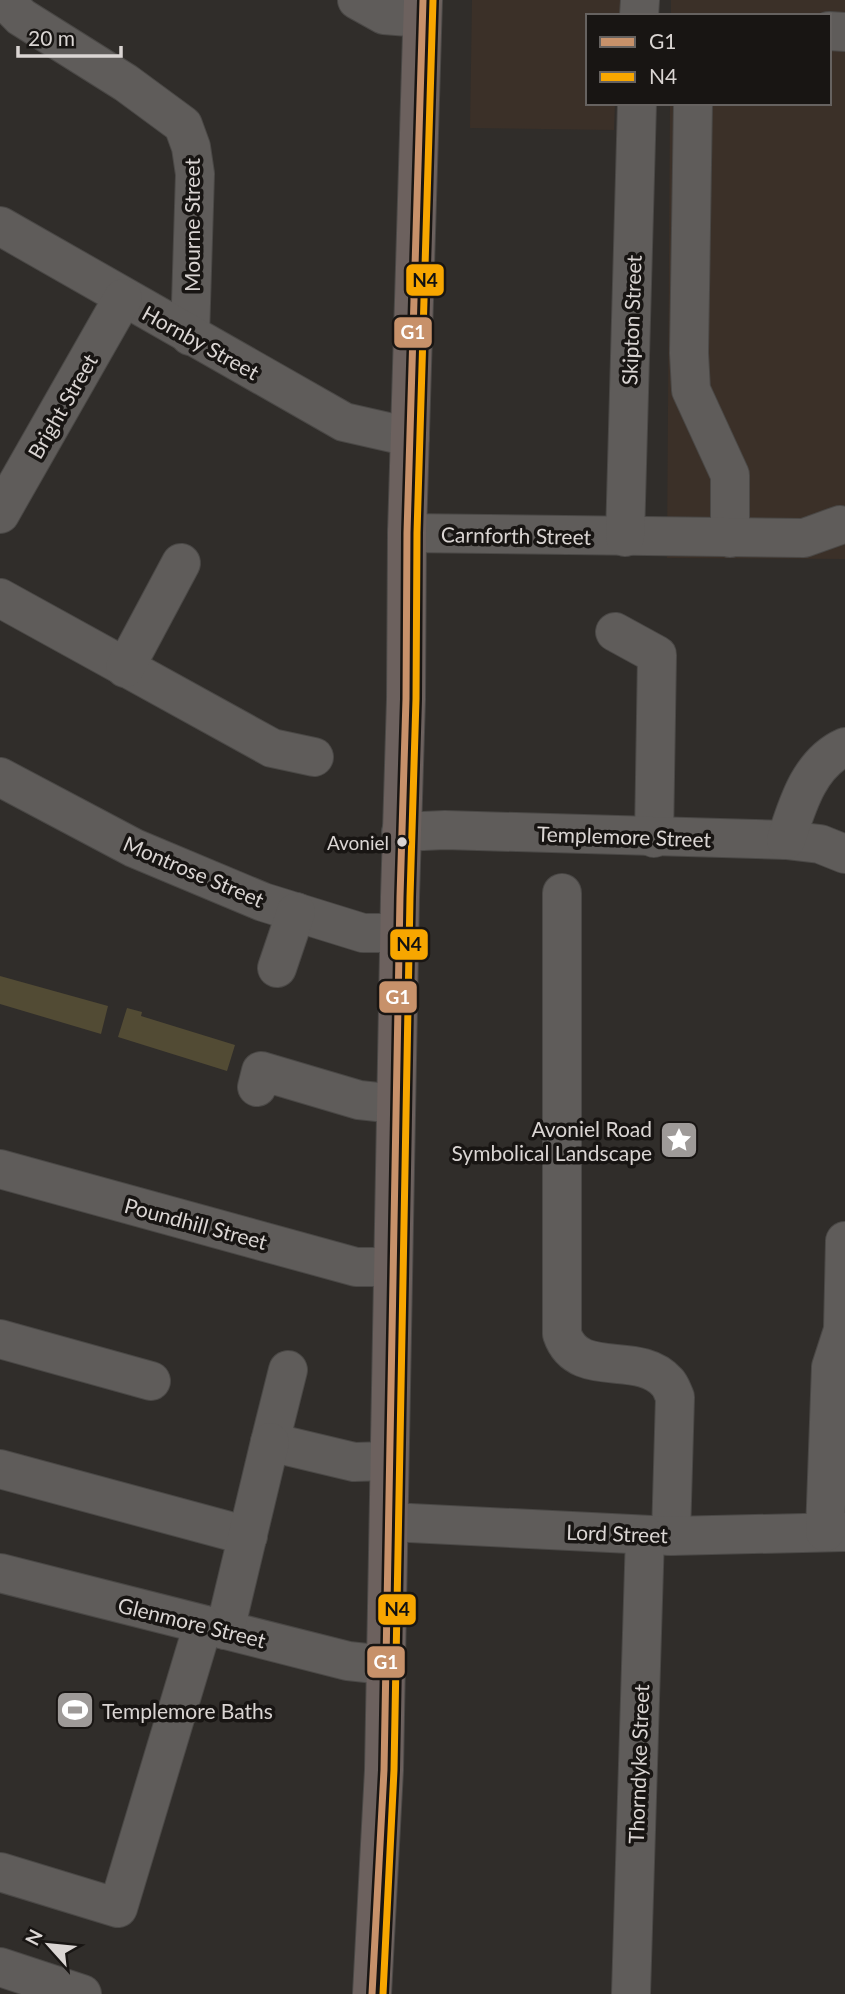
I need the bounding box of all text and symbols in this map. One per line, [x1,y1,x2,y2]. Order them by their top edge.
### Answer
scale bar [18,14,121,58]
legend [586,14,831,105]
text: 20 m [28,25,75,50]
text: G1 [649,28,677,53]
text: N4 [649,63,677,88]
street label: Mourne Street [179,158,204,292]
street label: Skipton Street [616,254,646,386]
line badge: N4 [405,263,445,297]
text: N4 [412,268,438,291]
street label: Hornby Street [138,300,264,385]
line badge: G1 [393,316,433,349]
text: G1 [401,320,425,343]
street label: Bright Street [22,349,102,463]
street label: Carnforth Street [441,521,592,549]
street label: Templemore Street [537,820,712,852]
street label: Montrose Street [120,830,268,912]
place label: Avoniel [327,831,389,854]
marker: Avoniel [395,835,409,849]
line badge: N4 [389,928,429,961]
text: N4 [396,932,422,955]
line badge: G1 [378,980,418,1014]
text: G1 [386,985,410,1008]
place label: Avoniel Road Symbolical Landscape [451,1116,652,1165]
place icon: Avoniel Road Symbolical Landscape [658,1119,700,1161]
street label: Poundhill Street [122,1192,270,1254]
street label: Lord Street [566,1519,669,1547]
street label: Glenmore Street [116,1592,269,1653]
line badge: N4 [377,1593,417,1626]
text: N4 [384,1597,410,1620]
line badge: G1 [366,1645,406,1679]
text: G1 [374,1650,398,1673]
street label: Thorndyke Street [623,1683,653,1844]
sports icon: Templemore Baths [54,1689,96,1731]
place label: Templemore Baths [102,1698,273,1723]
north arrow [14,1910,84,1980]
text: N [20,1925,47,1949]

